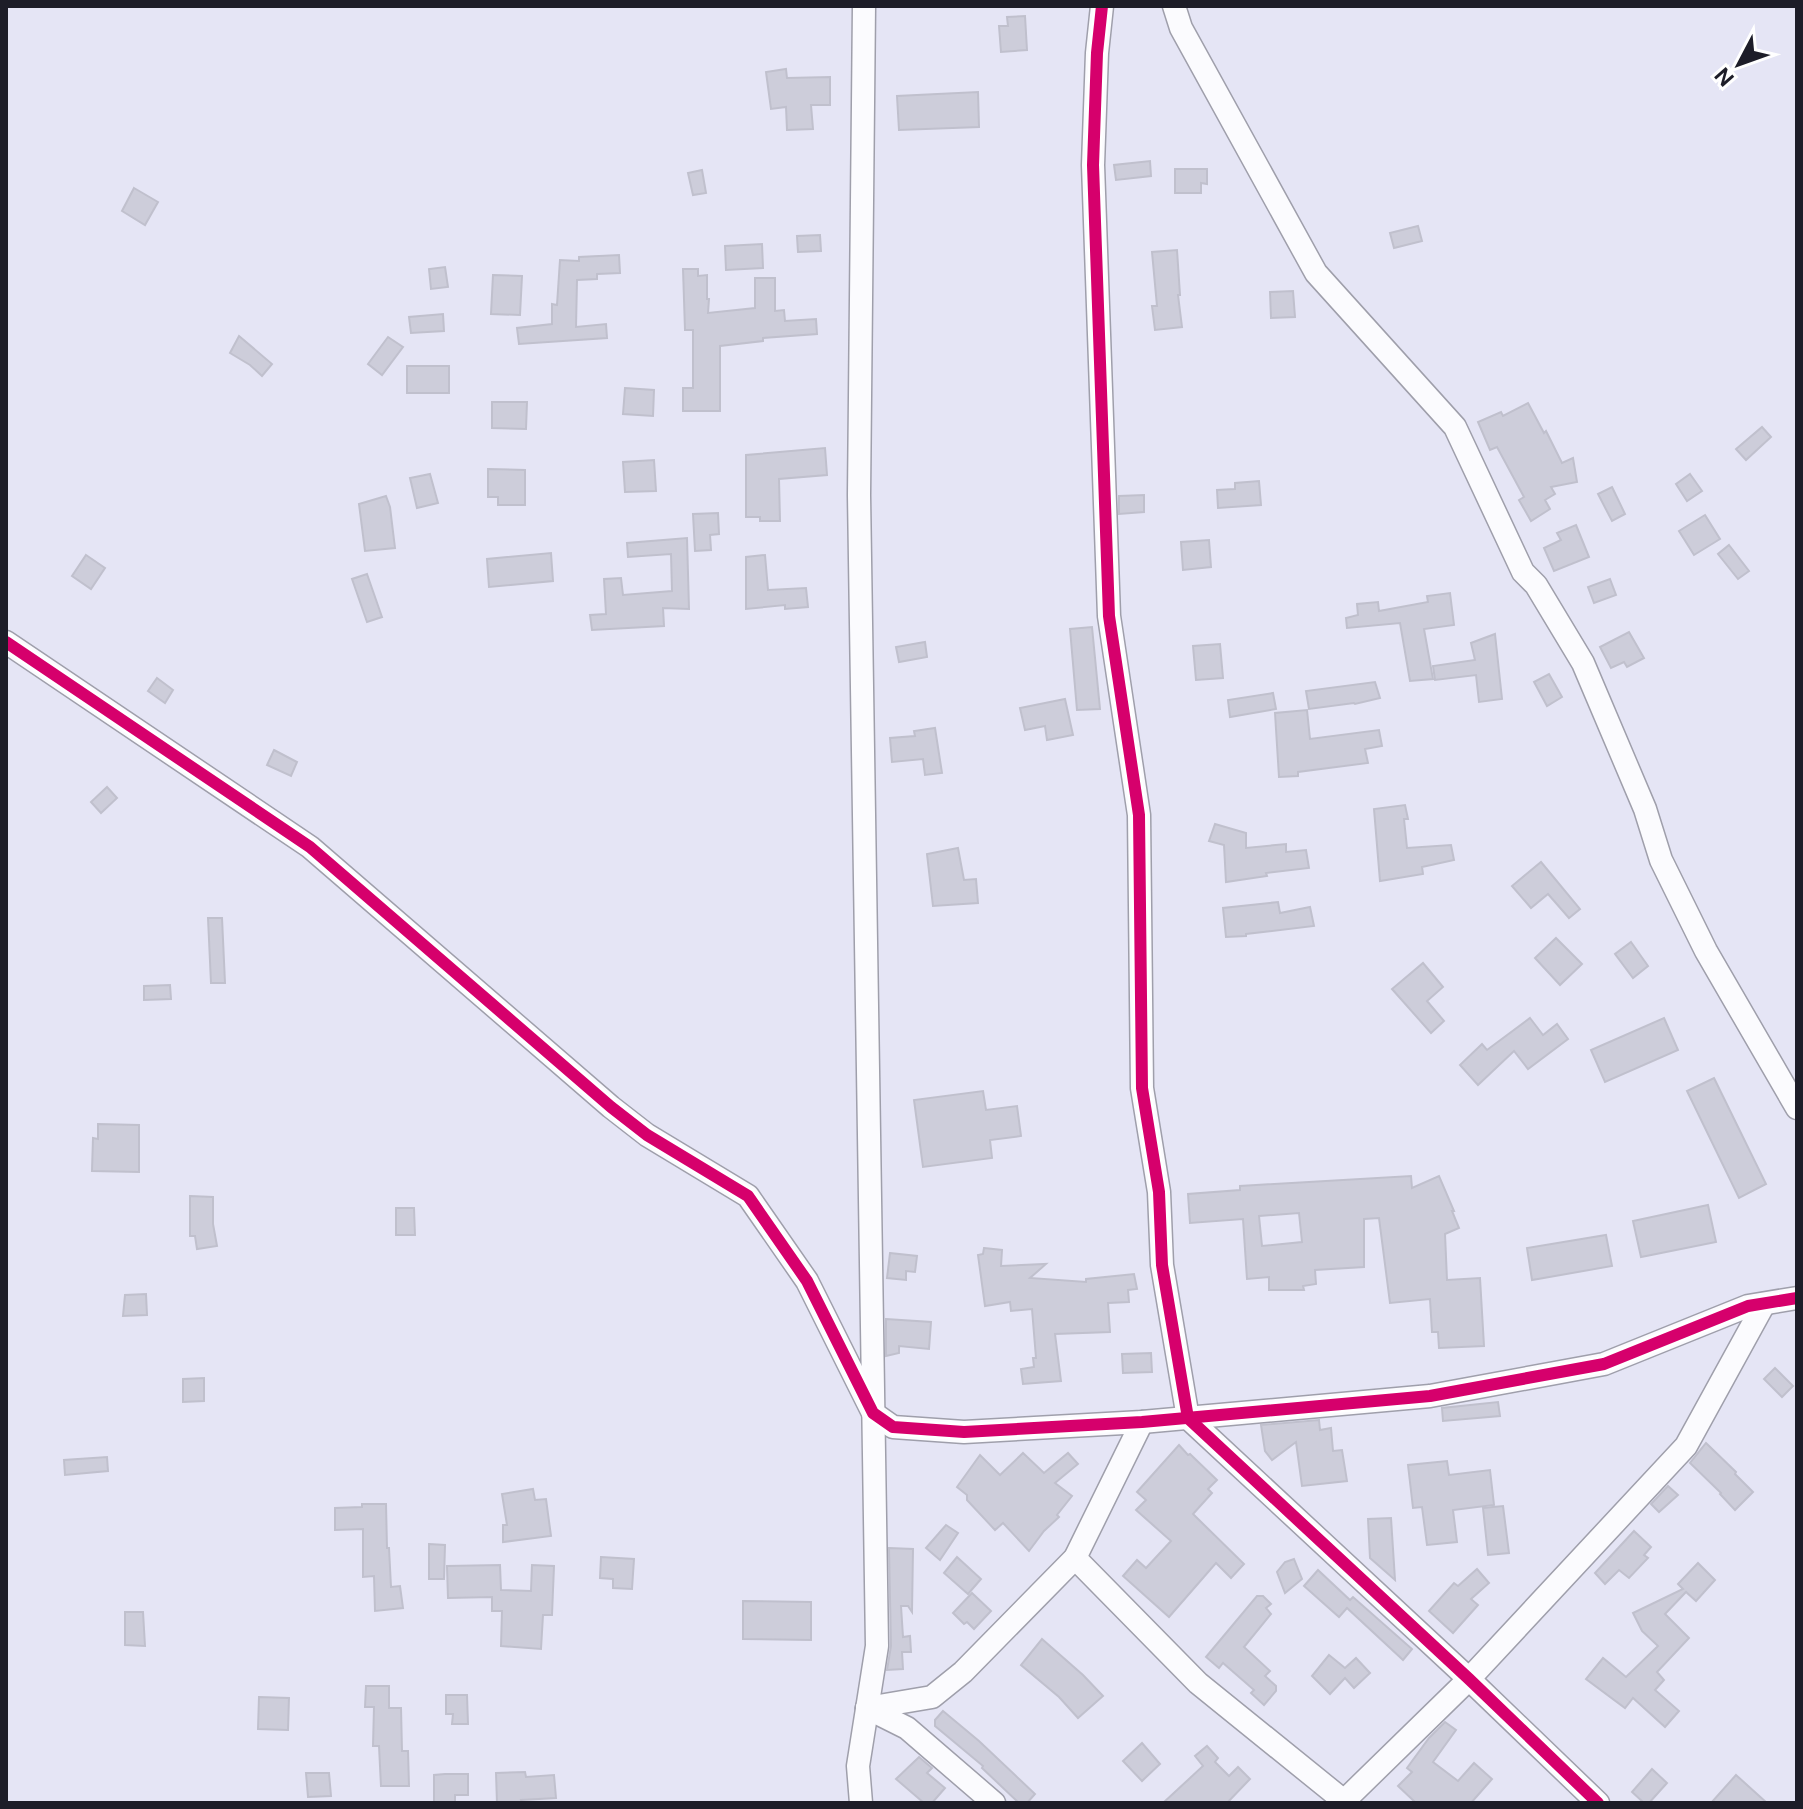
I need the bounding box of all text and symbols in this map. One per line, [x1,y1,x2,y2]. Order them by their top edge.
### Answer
north arrow [1699,24,1779,104]
text: N [1708,61,1740,92]

